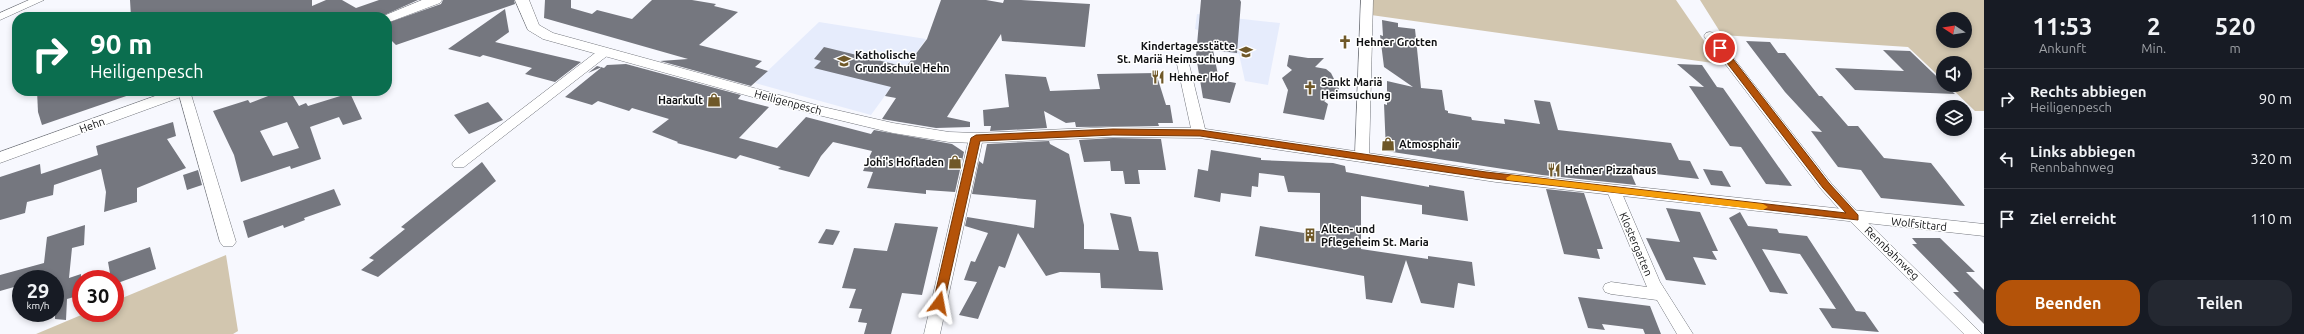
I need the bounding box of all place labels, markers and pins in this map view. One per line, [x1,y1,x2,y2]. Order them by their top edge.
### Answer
pin [1703,31,1737,65]
church icon: Hehner Grotten [1337,34,1353,50]
place label: Hehner Grotten [1356,36,1437,48]
place label: Kindertagesstätte St. Mariä Heimsuchung [1117,40,1235,65]
school or university icon: Kindertagesstätte St. Mariä Heimsuchung [1238,44,1254,60]
place label: Katholische Grundschule Hehn [855,49,950,74]
school or university icon: Katholische Grundschule Hehn [836,53,852,69]
restaurant icon: Hehner Hof [1150,69,1166,85]
place label: Hehner Hof [1169,71,1229,83]
place label: Sankt Mariä Heimsuchung [1321,76,1391,101]
church icon: Sankt Mariä Heimsuchung [1302,80,1318,96]
shop icon: Haarkult [706,92,722,108]
place label: Haarkult [658,94,703,106]
shop icon: Atmosphair [1380,136,1396,152]
place label: Atmosphair [1399,138,1460,150]
shop icon: Johi's Hofladen [947,154,963,170]
place label: Johi's Hofladen [864,156,944,168]
restaurant icon: Hehner Pizzahaus [1546,162,1562,178]
place label: Hehner Pizzahaus [1565,164,1656,176]
place label: Alten- und Pflegeheim St. Maria [1321,223,1429,248]
building icon: Alten- und Pflegeheim St. Maria [1302,227,1318,243]

